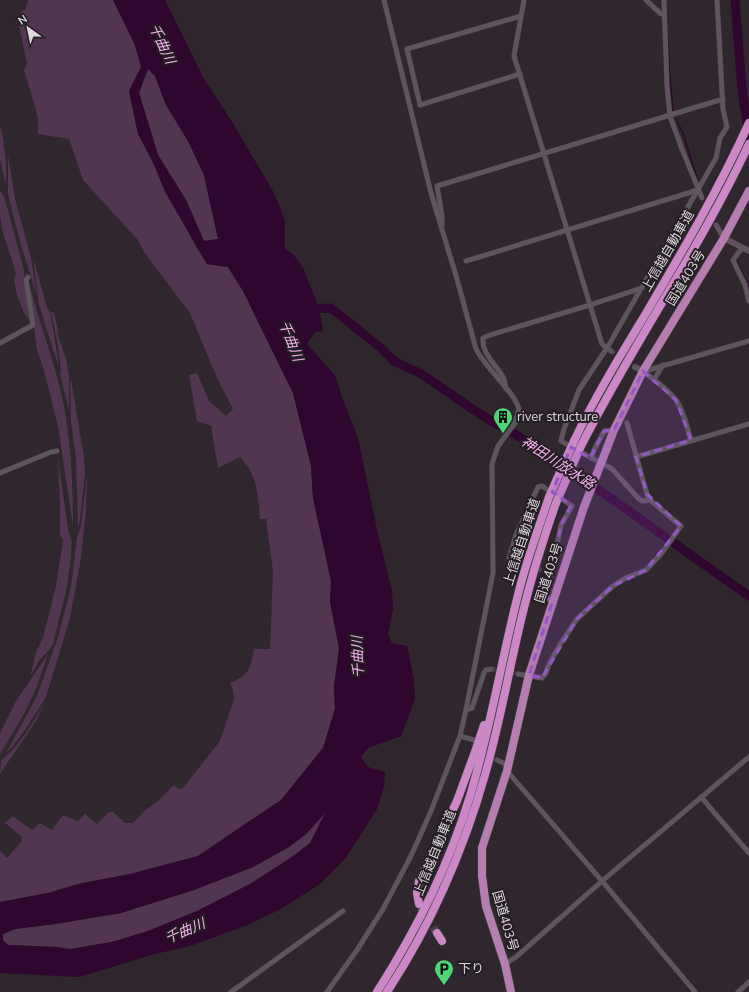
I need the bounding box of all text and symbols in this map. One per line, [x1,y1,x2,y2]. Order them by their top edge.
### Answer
north arrow [8,8,48,48]
text: N [15,12,30,29]
water label: 千曲川 [145,21,180,69]
street label: 上信越自動車道 [637,207,699,295]
street label: 国道403号 [662,247,710,309]
water label: 千曲川 [275,318,308,366]
building icon: river structure [492,406,514,434]
place label: river structure [517,408,598,426]
water label: 神田川放水路 [518,432,599,494]
street label: 上信越自動車道 [499,496,545,588]
street label: 国道403号 [531,541,567,605]
water label: 千曲川 [348,634,368,678]
street label: 上信越自動車道 [410,807,460,899]
street label: 国道403号 [488,889,522,953]
water label: 千曲川 [162,913,210,948]
parking icon: 下り [433,958,455,986]
place label: 下り [458,960,484,978]

